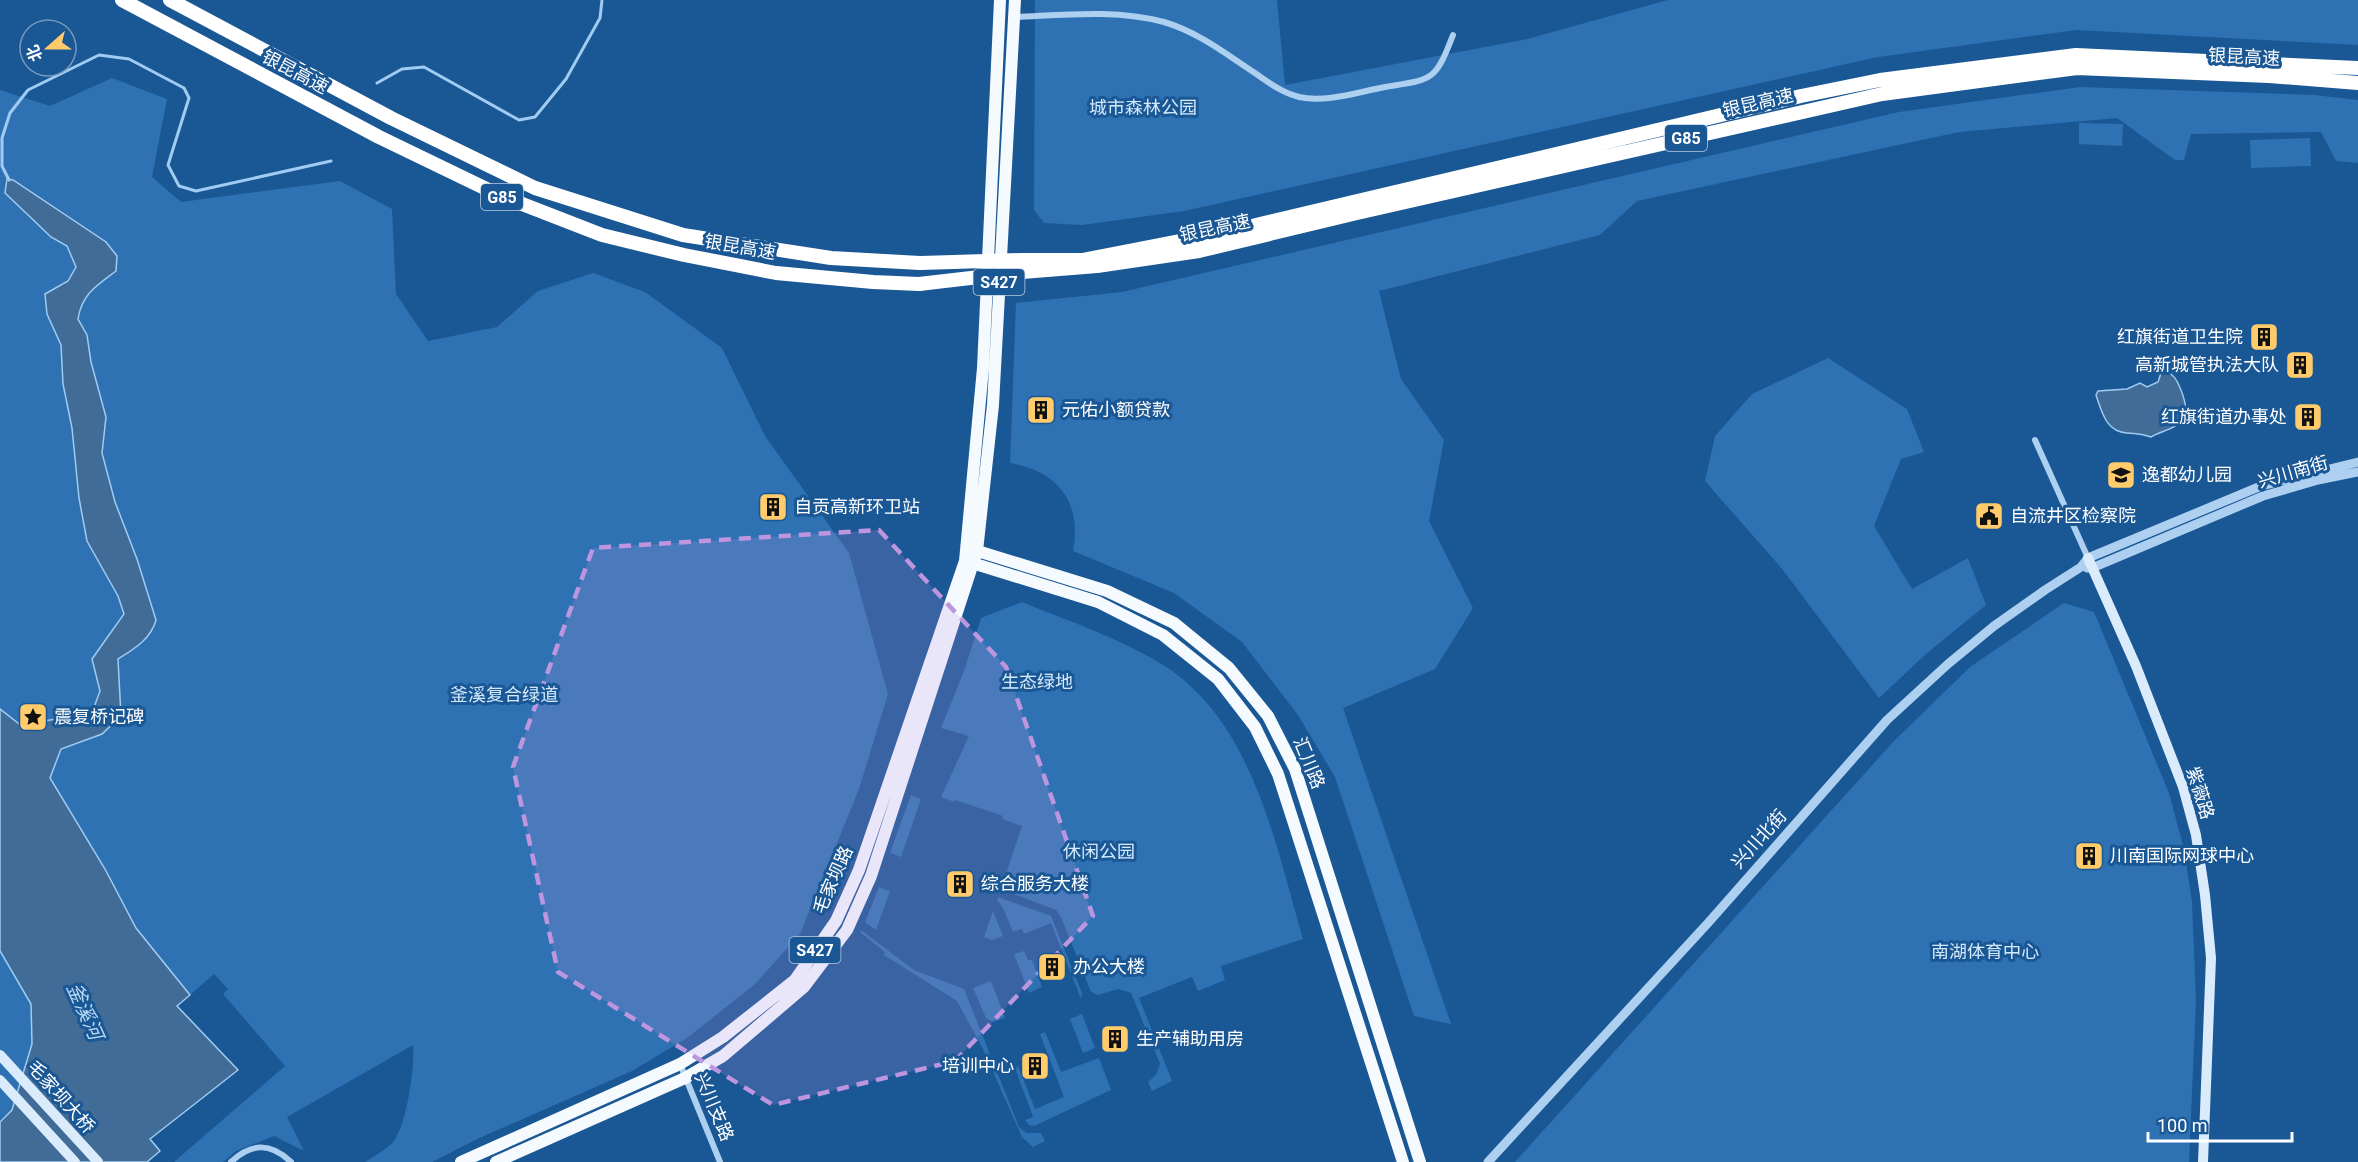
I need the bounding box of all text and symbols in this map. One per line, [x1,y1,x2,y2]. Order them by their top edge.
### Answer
north arrow [18,18,78,78]
text: 北 [23,42,46,64]
street label: 银昆高速 [2208,44,2281,69]
street label: 银昆高速 [259,45,332,98]
street label: 银昆高速 [1720,84,1795,121]
park label: 城市森林公园 [1089,97,1197,118]
road number: G85 [1665,125,1707,151]
road number: G85 [481,184,523,210]
street label: 银昆高速 [1177,210,1252,245]
street label: 银昆高速 [703,230,777,263]
road number: S427 [974,269,1024,295]
building icon: 红旗街道卫生院 [2248,321,2280,353]
place label: 红旗街道卫生院 [2117,326,2243,347]
building icon: 高新城管执法大队 [2284,349,2316,381]
place label: 高新城管执法大队 [2135,354,2279,375]
building icon: 元佑小额贷款 [1025,394,1057,426]
place label: 元佑小额贷款 [1062,399,1170,420]
building icon: 红旗街道办事处 [2292,401,2324,433]
place label: 红旗街道办事处 [2161,406,2287,427]
street label: 兴川南街 [2255,452,2330,492]
school or university icon: 逸都幼儿园 [2105,459,2137,491]
place label: 逸都幼儿园 [2142,464,2232,485]
building icon: 自贡高新环卫站 [757,491,789,523]
place label: 自贡高新环卫站 [794,496,920,517]
public building icon: 自流井区检察院 [1973,500,2005,532]
place label: 自流井区检察院 [2010,505,2136,526]
park label: 生态绿地 [1001,671,1073,692]
park label: 釜溪复合绿道 [450,684,558,705]
place icon: 震复桥记碑 [17,701,49,733]
place label: 震复桥记碑 [54,706,144,727]
street label: 汇川路 [1290,734,1329,792]
street label: 紫薇路 [2183,764,2218,822]
street label: 兴川北街 [1727,805,1791,872]
building icon: 川南国际网球中心 [2073,840,2105,872]
park label: 休闲公园 [1063,841,1135,862]
street label: 毛家坝路 [808,843,857,917]
place label: 川南国际网球中心 [2110,845,2254,866]
building icon: 综合服务大楼 [944,868,976,900]
place label: 综合服务大楼 [981,873,1089,894]
road number: S427 [790,937,840,963]
park label: 南湖体育中心 [1931,941,2039,962]
building icon: 办公大楼 [1036,951,1068,983]
place label: 办公大楼 [1073,956,1145,977]
water label: 釜溪河 [62,979,110,1047]
building icon: 生产辅助用房 [1099,1023,1131,1055]
place label: 生产辅助用房 [1136,1028,1244,1049]
building icon: 培训中心 [1019,1050,1051,1082]
place label: 培训中心 [942,1055,1014,1076]
street label: 毛家坝大桥 [23,1056,99,1137]
street label: 兴川支路 [691,1070,738,1144]
scale bar [2148,1105,2292,1143]
text: 100 m [2157,1115,2208,1136]

